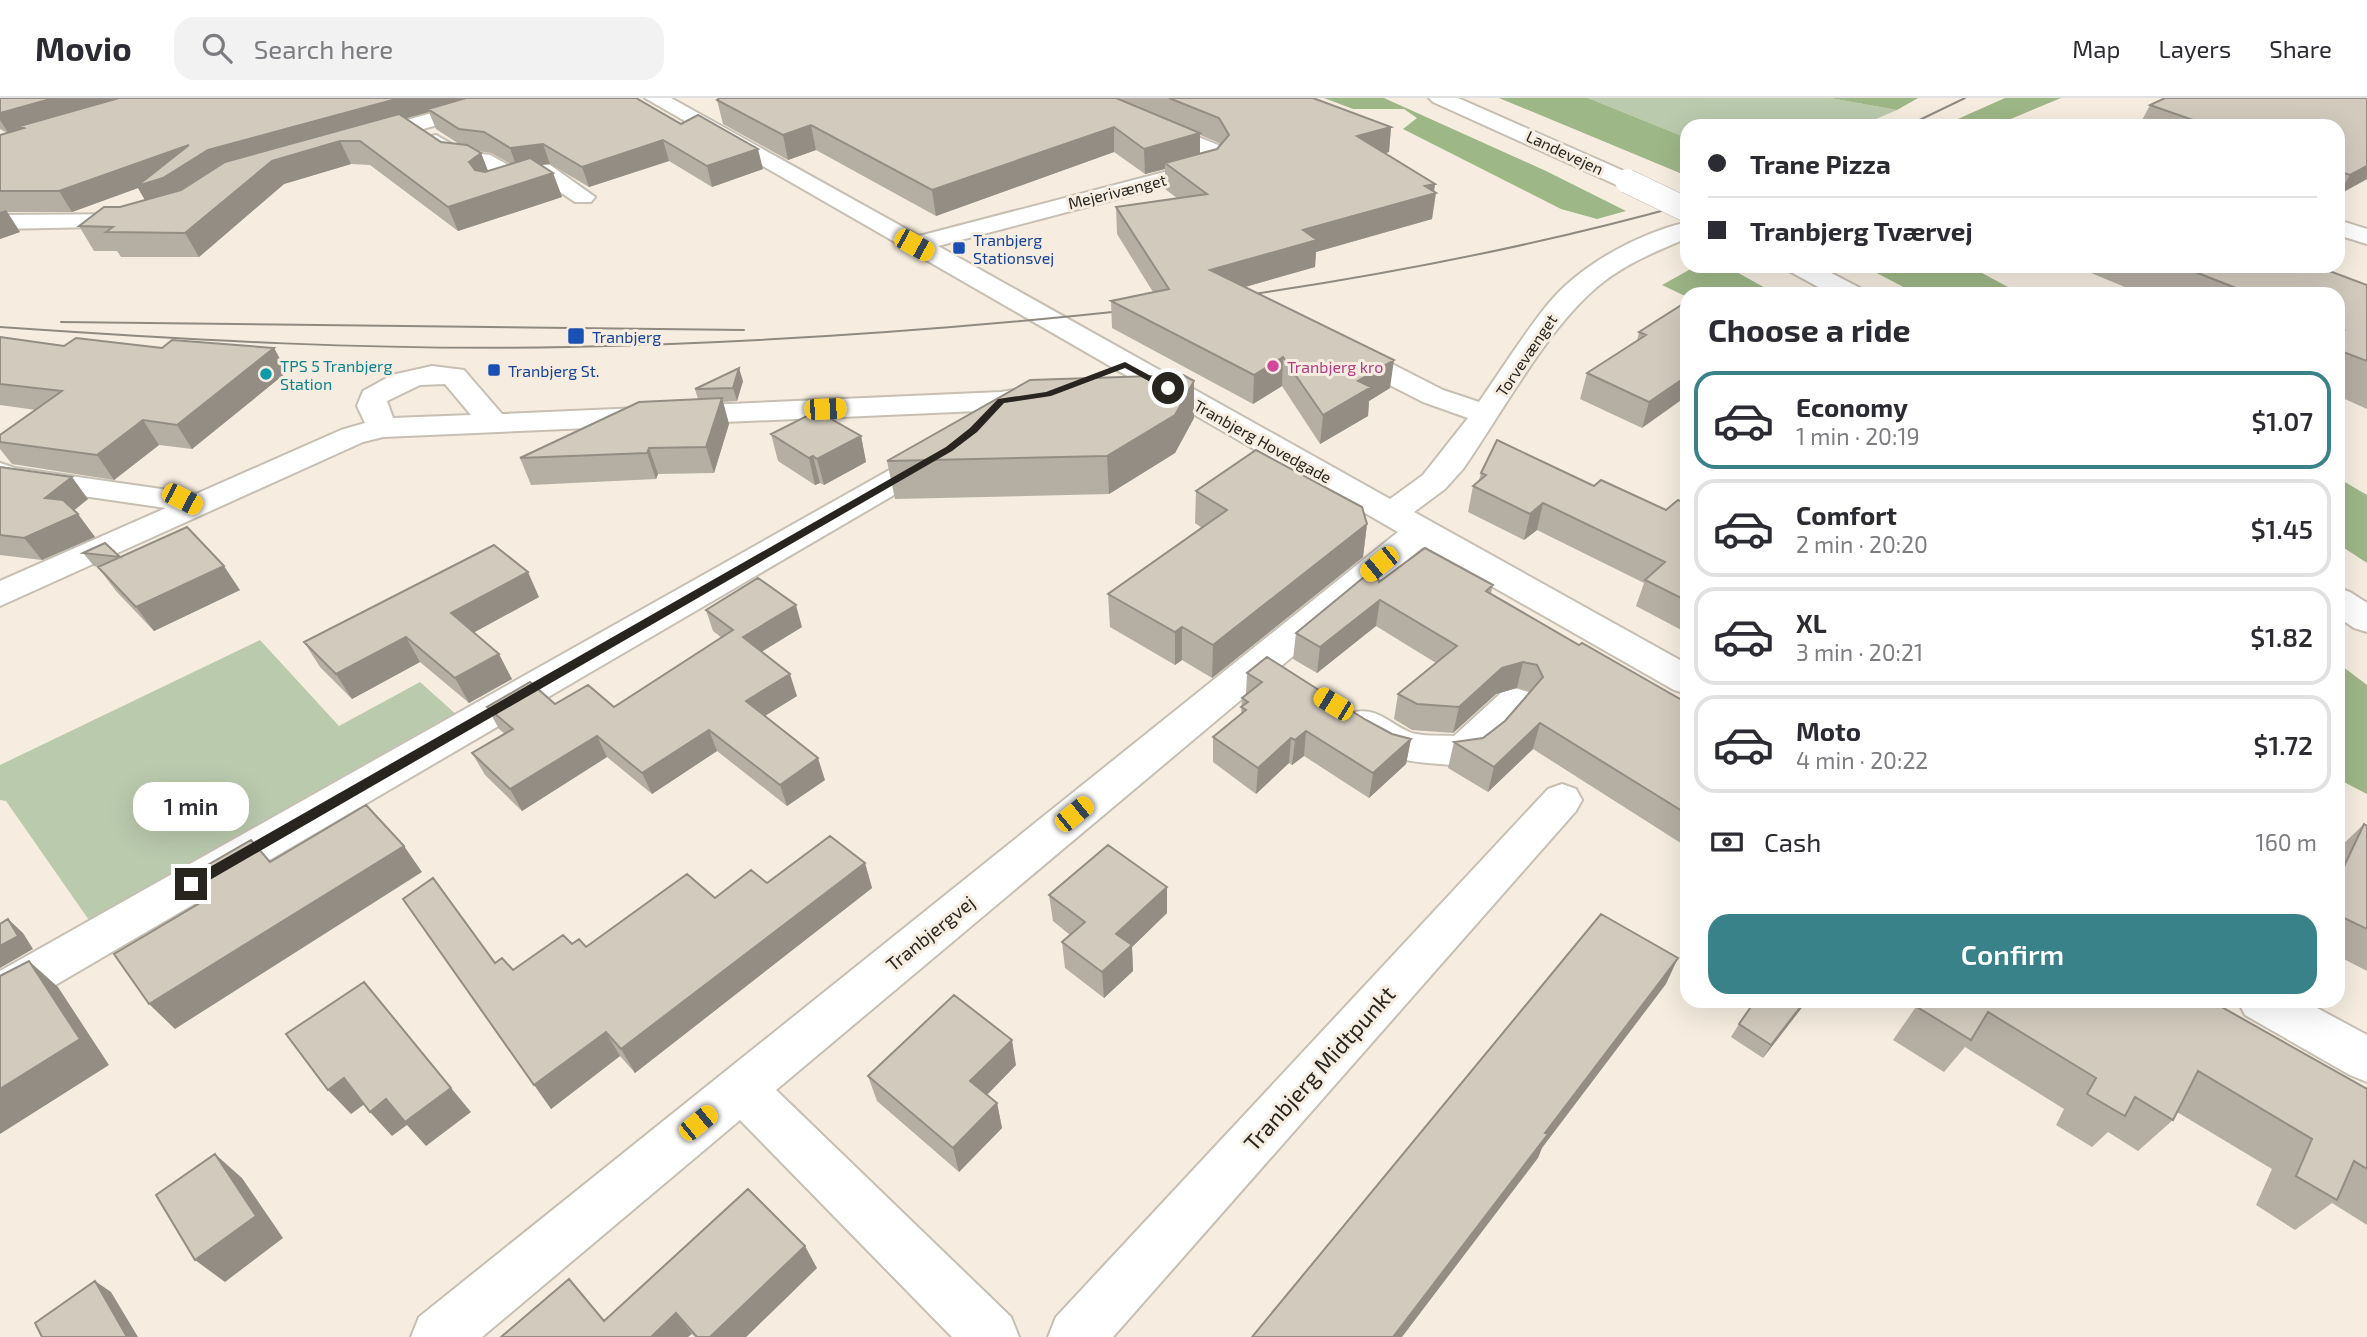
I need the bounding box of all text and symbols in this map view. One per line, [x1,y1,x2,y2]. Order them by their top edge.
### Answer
search box [174,17,664,80]
text: Movio [35,28,132,68]
icon: search [198,29,236,67]
text: Search here [254,33,393,64]
text: Map [2072,34,2120,63]
text: Layers [2158,34,2231,63]
text: Share [2269,34,2332,63]
street label: Landevejen [1523,126,1607,179]
text: Trane Pizza [1750,148,1891,179]
street label: Mejerivænget [1066,170,1168,213]
text: Tranbjerg Tværvej [1750,215,1973,246]
car [891,226,938,264]
place label: Tranbjerg Stationsvej [973,230,1054,268]
marker: Tranbjerg Stationsvej [951,240,967,256]
street label: Torvevænget [1492,310,1560,400]
text: Choose a ride [1708,310,1911,348]
marker: Tranbjerg [566,326,586,346]
place label: Tranbjerg [592,327,661,347]
place label: TPS 5 Tranbjerg Station [280,356,392,393]
place label: Tranbjerg kro [1287,357,1383,377]
marker: Tranbjerg kro [1265,358,1281,374]
place label: Tranbjerg St. [508,361,600,381]
marker: Tranbjerg St. [486,362,502,378]
marker: TPS 5 Tranbjerg Station [258,366,274,382]
route start [1152,372,1184,404]
icon: car [1712,389,1775,452]
text: Economy [1796,391,1908,422]
street label: Tranbjerg Hovedgade [1191,395,1335,488]
car [804,398,847,420]
text: $1.07 [2251,405,2313,436]
text: 1 min · 20:19 [1796,422,1920,450]
car [159,480,206,518]
icon: car [1712,497,1775,560]
text: Comfort [1796,499,1897,530]
text: $1.45 [2251,513,2313,544]
text: 2 min · 20:20 [1796,530,1928,558]
car [1357,543,1402,585]
icon: car [1712,605,1775,668]
text: XL [1796,607,1827,638]
text: $1.82 [2250,621,2313,652]
text: 3 min · 20:21 [1796,638,1923,666]
car [1310,684,1357,724]
icon: car [1712,713,1775,776]
text: Moto [1796,715,1861,746]
text: $1.72 [2253,729,2313,760]
text: 4 min · 20:22 [1796,746,1928,774]
callout: 1 min [133,782,249,832]
text: 1 min [164,792,218,820]
car [1052,793,1097,835]
icon: cash [1708,823,1746,861]
text: Cash [1764,826,1821,857]
text: 160 m [2256,828,2317,856]
route end [175,868,207,900]
street label: Tranbjergvej [881,890,979,976]
button: Confirm [1708,914,2317,994]
street label: Tranbjerg Midtpunkt [1237,979,1401,1156]
car [676,1102,721,1144]

